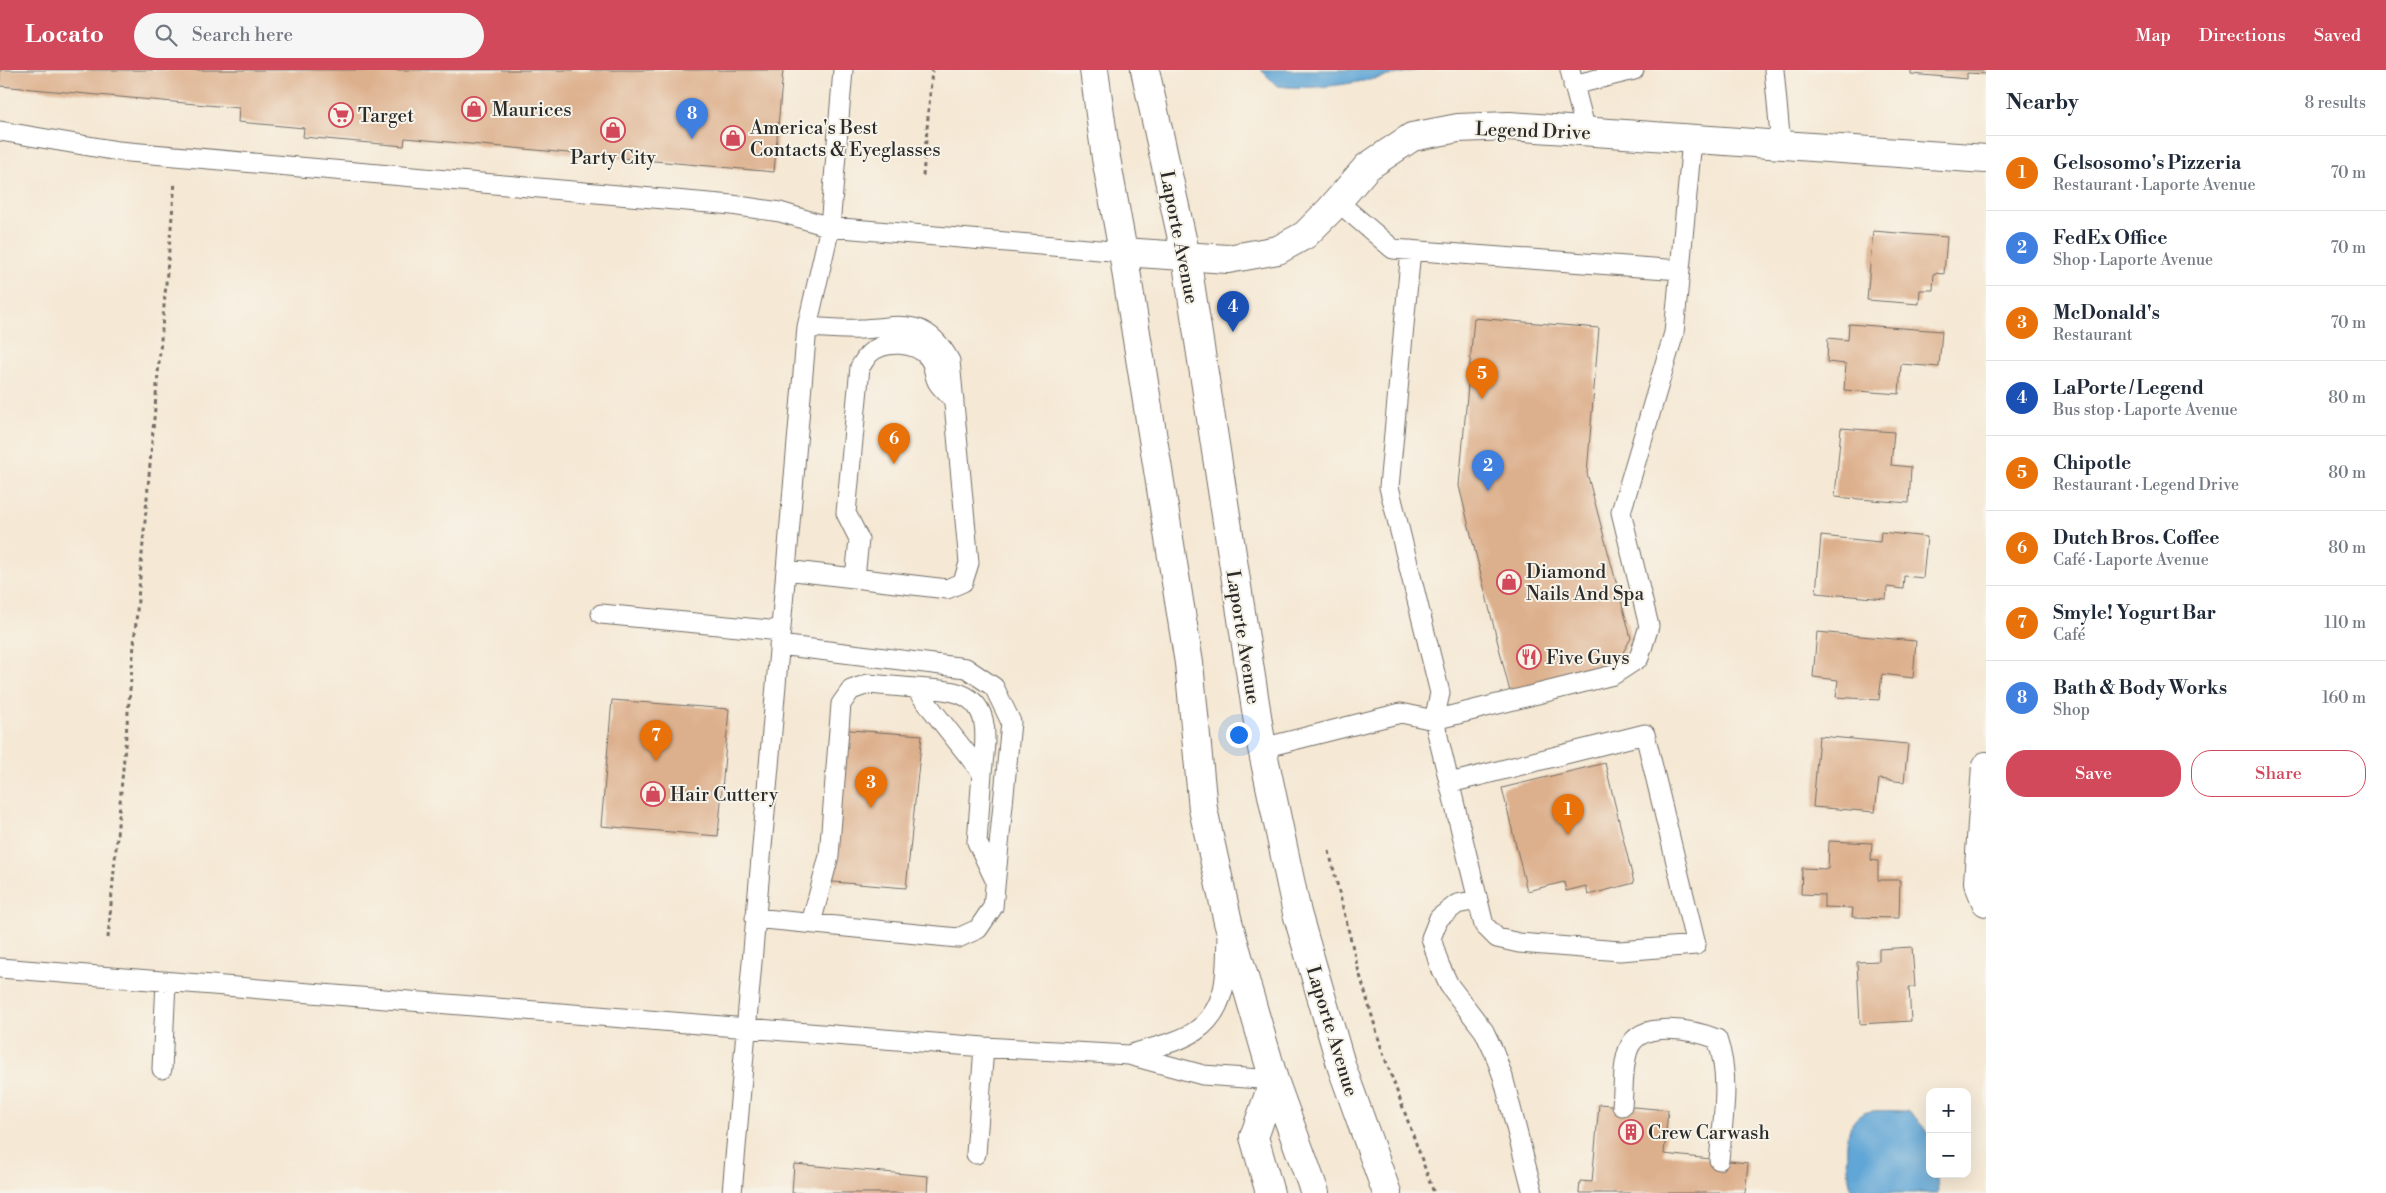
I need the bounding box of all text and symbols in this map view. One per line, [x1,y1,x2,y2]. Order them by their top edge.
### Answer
search box [134,13,484,58]
text: Locato [25,20,104,50]
icon: search [152,21,180,49]
text: Search here [192,23,293,47]
text: Map [2135,24,2171,47]
text: Directions [2199,24,2286,47]
text: Saved [2314,24,2361,47]
text: Nearby [2006,90,2079,116]
text: 8 results [2304,93,2366,113]
shop icon: Maurices [461,96,487,122]
place label: Maurices [492,98,572,122]
pin: 8 [676,98,708,139]
supermarket icon: Target [328,102,354,128]
place label: Target [358,104,414,128]
place label: America's Best Contacts & Eyeglasses [749,116,941,162]
shop icon: Party City [600,117,626,143]
street label: Legend Drive [1475,117,1591,145]
shop icon: America's Best Contacts & Eyeglasses [720,125,746,151]
place label: Party City [570,146,656,170]
text: Gelsosomo's Pizzeria [2053,151,2241,175]
text: 1 [2018,163,2026,183]
text: 70 m [2330,163,2366,183]
street label: Laporte Avenue [1154,168,1204,306]
text: Restaurant · Laporte Avenue [2053,175,2256,195]
text: FedEx Office [2053,226,2167,250]
text: 2 [2017,238,2027,258]
text: 70 m [2330,238,2366,258]
text: Shop · Laporte Avenue [2053,250,2213,270]
pin: 4 [1217,291,1249,332]
text: McDonald's [2053,301,2160,325]
text: 3 [2017,313,2027,333]
text: 70 m [2330,313,2366,333]
text: Restaurant [2053,325,2132,345]
pin: 5 [1466,358,1498,399]
text: LaPorte / Legend [2053,376,2204,400]
text: 4 [2017,388,2027,408]
text: 80 m [2328,388,2366,408]
text: Bus stop · Laporte Avenue [2053,400,2238,420]
pin: 6 [878,423,910,464]
pin: 2 [1472,450,1504,491]
text: Chipotle [2053,451,2131,475]
text: 5 [2017,463,2027,483]
text: 80 m [2328,463,2366,483]
text: Restaurant · Legend Drive [2053,475,2239,495]
text: Dutch Bros. Coffee [2053,526,2220,550]
text: 6 [2017,538,2027,558]
text: 80 m [2328,538,2366,558]
text: Café · Laporte Avenue [2053,550,2209,570]
place label: Diamond Nails And Spa [1526,560,1645,606]
street label: Laporte Avenue [1221,568,1265,706]
shop icon: Diamond Nails And Spa [1496,569,1522,595]
text: Smyle! Yogurt Bar [2053,601,2216,625]
text: 7 [2017,613,2027,633]
text: 110 m [2324,613,2366,633]
text: Café [2053,625,2086,645]
restaurant icon: Five Guys [1516,644,1542,670]
place label: Five Guys [1546,646,1630,670]
text: Bath & Body Works [2053,676,2227,700]
text: 8 [2017,688,2027,708]
text: 160 m [2322,688,2366,708]
text: Shop [2053,700,2090,720]
pin: 7 [640,720,672,761]
your location [1226,722,1252,748]
button: Save [2006,750,2181,797]
button: Share [2191,750,2366,797]
pin: 3 [855,767,887,808]
shop icon: Hair Cuttery [640,781,666,807]
place label: Hair Cuttery [670,783,779,807]
pin: 1 [1552,794,1584,835]
street label: Laporte Avenue [1301,963,1363,1100]
map controls [1926,1088,1971,1178]
button: + [1926,1088,1971,1133]
building icon: Crew Carwash [1618,1119,1644,1145]
place label: Crew Carwash [1648,1121,1770,1145]
button: − [1926,1133,1971,1178]

